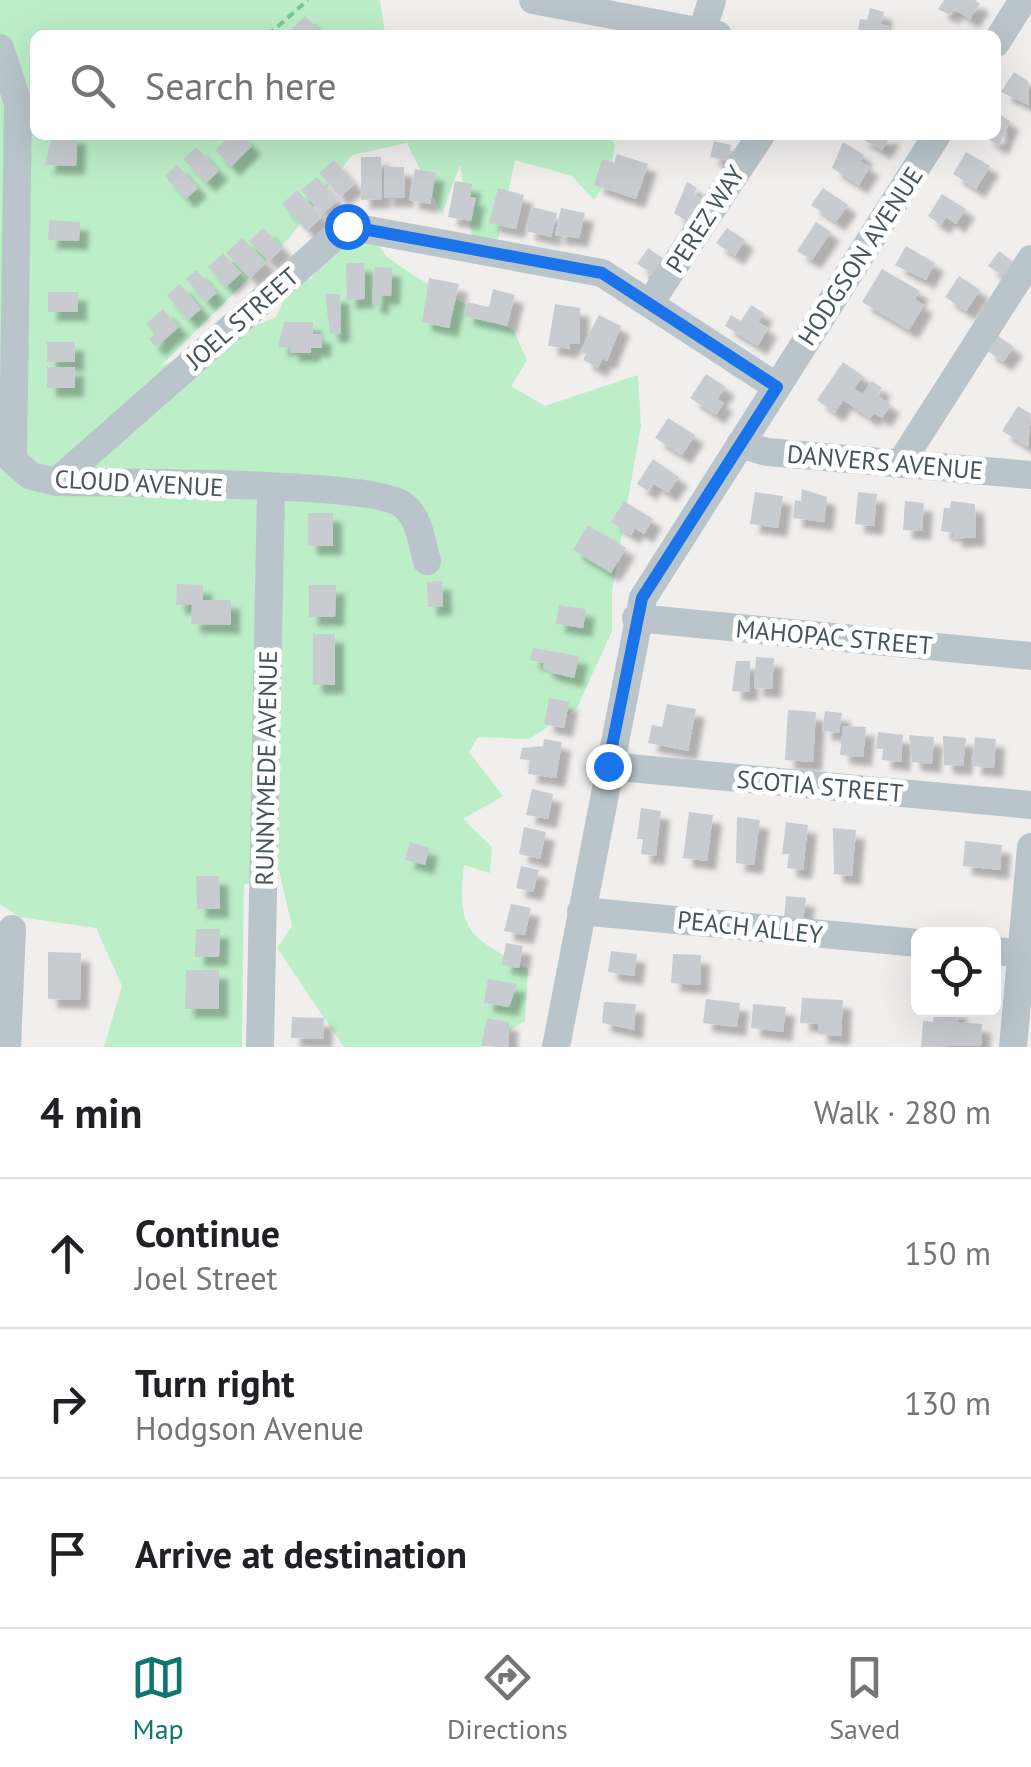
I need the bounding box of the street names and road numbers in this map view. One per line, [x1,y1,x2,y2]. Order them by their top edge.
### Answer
street label: PEREZ WAY [659,159,751,279]
street label: HODGSON AVENUE [790,161,930,351]
street label: JOEL STREET [178,260,305,376]
street label: DANVERS AVENUE [786,438,984,486]
street label: CLOUD AVENUE [54,463,224,503]
street label: MAHOPAC STREET [734,612,934,662]
street label: RUNNYMEDE AVENUE [248,650,284,886]
street label: SCOTIA STREET [735,763,905,809]
street label: PEACH ALLEY [676,903,824,951]

